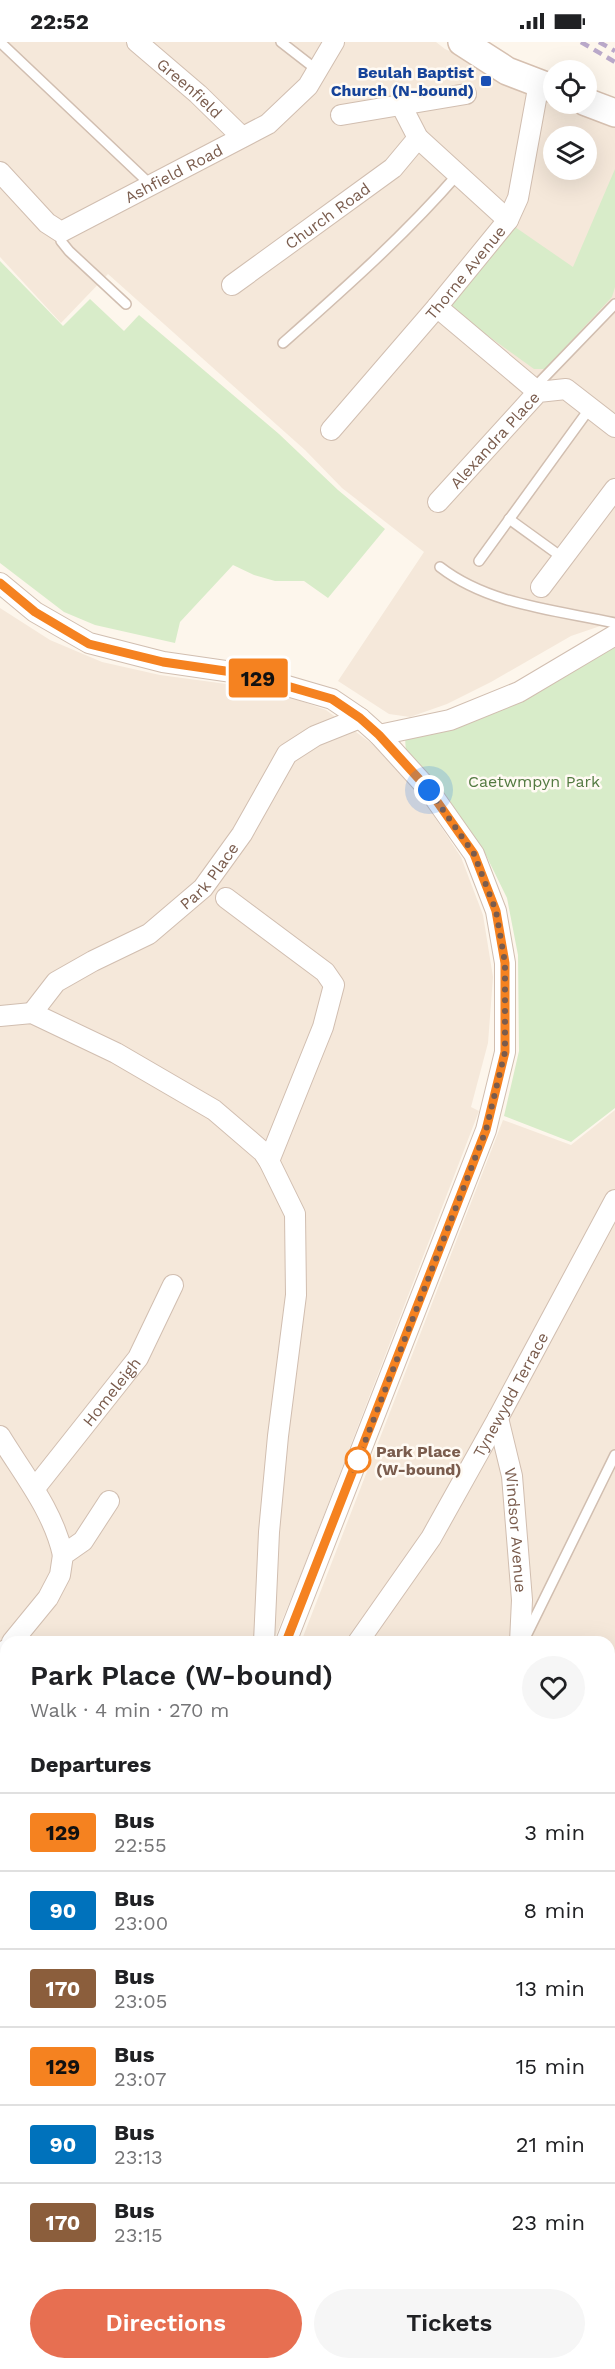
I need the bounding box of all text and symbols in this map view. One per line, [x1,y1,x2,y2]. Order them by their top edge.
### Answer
text: 22:52 [30,9,89,34]
street label: Greenfield [153,54,226,122]
map controls [543,60,597,180]
button: locate [543,60,597,114]
place label: Beulah Baptist Church (N-bound) [331,63,474,100]
marker: Beulah Baptist Church (N-bound) [479,74,493,88]
button: layers [543,126,597,180]
street label: Ashfield Road [121,140,226,207]
street label: Church Road [281,178,374,253]
street label: Thorne Avenue [421,221,509,323]
street label: Alexandra Place [446,388,543,492]
line badge: 129 [224,658,292,698]
text: 129 [241,666,275,691]
park label: Caetwmpyn Park [468,772,600,791]
your location [414,775,444,805]
street label: Park Place [176,839,242,913]
street label: Tynewydd Terrace [469,1329,552,1460]
street label: Homeleigh [78,1353,144,1430]
place label: Park Place (W-bound) [376,1442,462,1479]
marker: Park Place (W-bound) [345,1447,371,1473]
street label: Windsor Avenue [501,1466,531,1593]
button: heart [522,1656,585,1719]
text: Park Place (W-bound) [30,1659,333,1692]
text: Walk · 4 min · 270 m [30,1698,229,1722]
text: Departures [30,1752,151,1777]
text: Bus [114,1808,154,1833]
text: 129 [46,1820,80,1845]
text: 3 min [524,1820,585,1845]
text: 22:55 [114,1833,167,1857]
text: Bus [114,1886,154,1911]
text: 90 [50,1898,76,1923]
text: 8 min [524,1898,585,1923]
text: 23:00 [114,1911,168,1935]
text: Bus [114,1964,154,1989]
text: 170 [46,1976,80,2001]
text: 13 min [516,1976,585,2001]
text: 23:05 [114,1989,167,2013]
text: Bus [114,2042,154,2067]
text: 129 [46,2054,80,2079]
text: 15 min [516,2054,585,2079]
text: 23:07 [114,2067,167,2091]
text: Bus [114,2120,154,2145]
text: 90 [50,2132,76,2157]
text: 21 min [516,2132,585,2157]
text: 23:13 [114,2145,163,2169]
text: Bus [114,2198,154,2223]
text: 170 [46,2210,80,2235]
text: 23 min [511,2210,585,2235]
text: 23:15 [114,2223,163,2247]
button: Directions [30,2289,302,2358]
button: Tickets [314,2289,585,2358]

